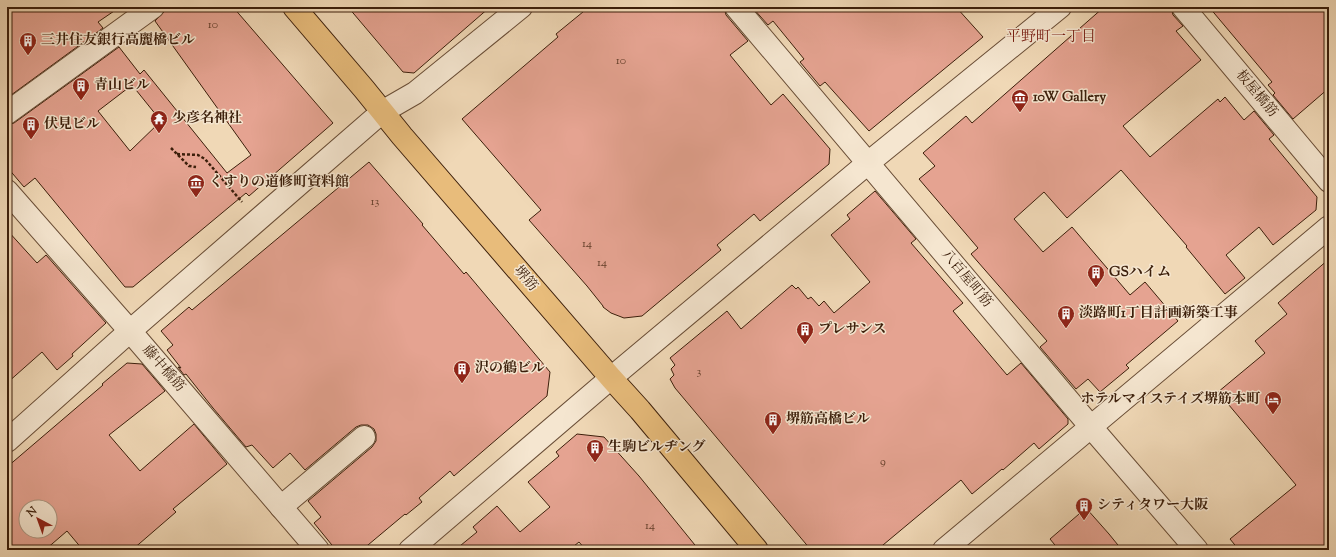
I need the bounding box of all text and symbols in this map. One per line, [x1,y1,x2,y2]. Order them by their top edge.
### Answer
house number: 10 [208,16,218,34]
district label: 平野町一丁目 [1006,27,1096,48]
building icon: 三井住友銀行高麗橋ビル [18,31,38,56]
place label: 三井住友銀行高麗橋ビル [41,31,195,51]
house number: 10 [616,52,626,70]
street label: 板屋橋筋 [1230,66,1282,122]
building icon: 青山ビル [71,76,91,101]
place label: 青山ビル [94,76,150,96]
museum icon: 10W Gallery [1010,88,1030,113]
place label: 10W Gallery [1033,88,1106,108]
temple icon: 少彦名神社 [149,109,169,134]
place label: 少彦名神社 [172,109,242,129]
building icon: 伏見ビル [21,115,41,140]
place label: 伏見ビル [44,115,100,135]
museum icon: くすりの道修町資料館 [186,173,206,198]
place label: くすりの道修町資料館 [209,173,349,193]
house number: 13 [371,193,380,211]
house number: 14 [582,235,592,253]
street label: 八百屋町筋 [936,246,996,312]
house number: 14 [597,254,607,272]
street label: 堺筋 [508,262,542,296]
building icon: GSハイム [1086,263,1106,288]
place label: GSハイム [1109,263,1171,283]
building icon: 淡路町1丁目計画新築工事 [1056,304,1076,329]
place label: 淡路町1丁目計画新築工事 [1079,304,1238,324]
building icon: プレサンス [795,320,815,345]
place label: プレサンス [818,320,886,340]
street label: 藤中橋筋 [137,341,189,397]
building icon: 沢の鶴ビル [452,359,472,384]
place label: 沢の鶴ビル [475,359,545,379]
house number: 3 [697,363,702,381]
place label: ホテルマイステイズ堺筋本町 [1081,390,1261,410]
hotel icon: ホテルマイステイズ堺筋本町 [1263,390,1283,415]
building icon: 堺筋高橋ビル [763,410,783,435]
place label: 堺筋高橋ビル [786,410,870,430]
building icon: 生駒ビルヂング [585,438,605,463]
place label: 生駒ビルヂング [608,438,705,458]
house number: 9 [880,453,886,471]
building icon: シティタワー大阪 [1074,496,1094,521]
place label: シティタワー大阪 [1097,496,1209,516]
north arrow [18,499,58,539]
text: N [23,503,41,522]
house number: 14 [645,517,655,535]

